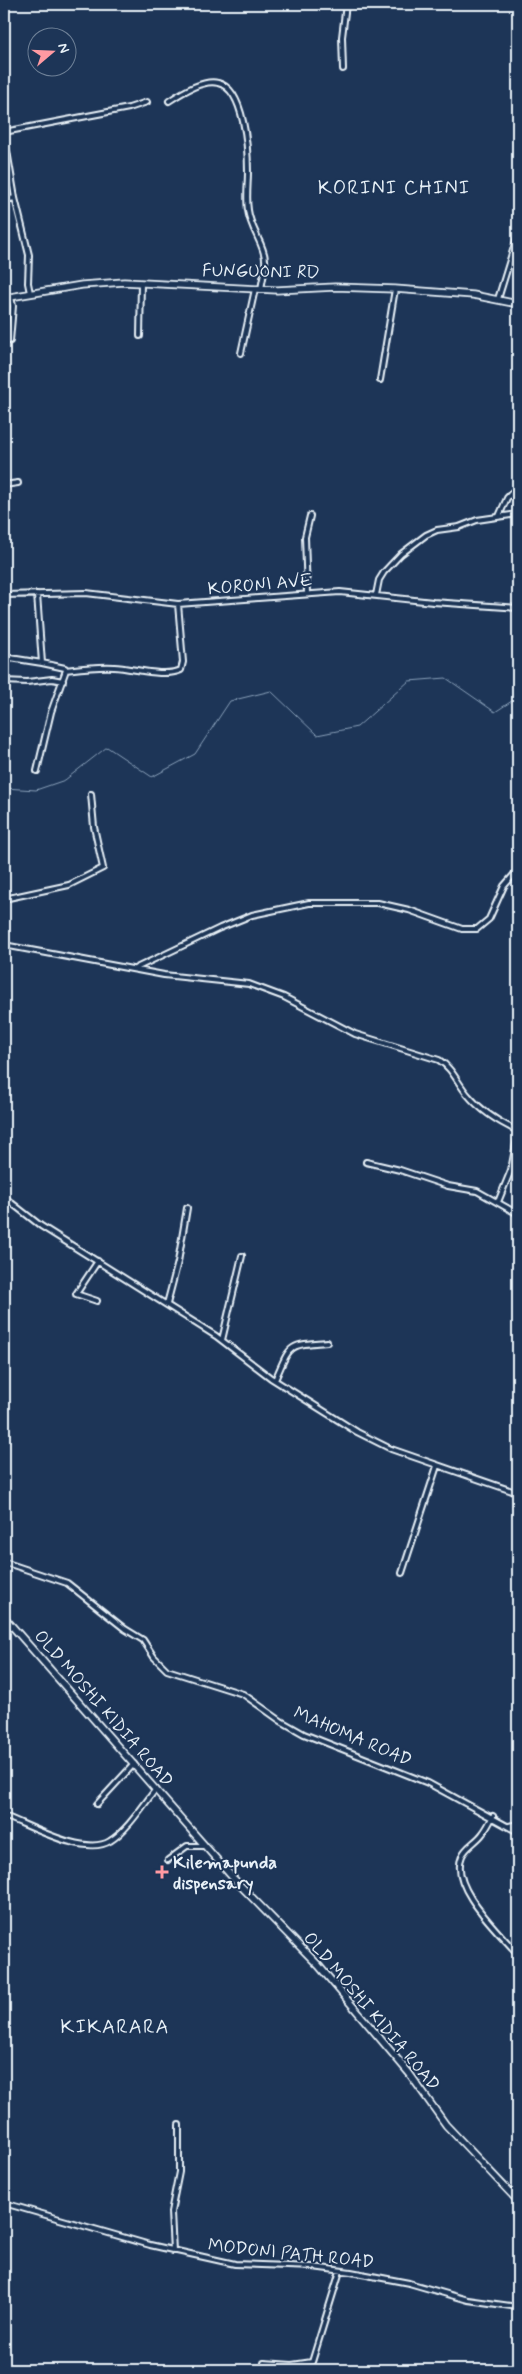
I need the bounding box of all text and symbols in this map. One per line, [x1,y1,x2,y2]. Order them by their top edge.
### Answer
north arrow [28,28,78,78]
text: N [53,41,73,55]
district label: KORINI CHINI [318,175,470,202]
street label: FUNGUONI RD [202,259,320,285]
street label: KORONI AVE [207,568,314,602]
street label: OLD MOSHI KIDIA ROAD [28,1625,178,1792]
street label: MAHOMA ROAD [290,1701,415,1773]
place label: Kilemapunda dispensary [173,1851,277,1896]
marker: Kilemapunda dispensary [155,1865,169,1879]
street label: OLD MOSHI KIDIA ROAD [297,1927,445,2096]
district label: KIKARARA [60,2014,170,2041]
street label: MODONI PATH ROAD [207,2233,375,2275]

